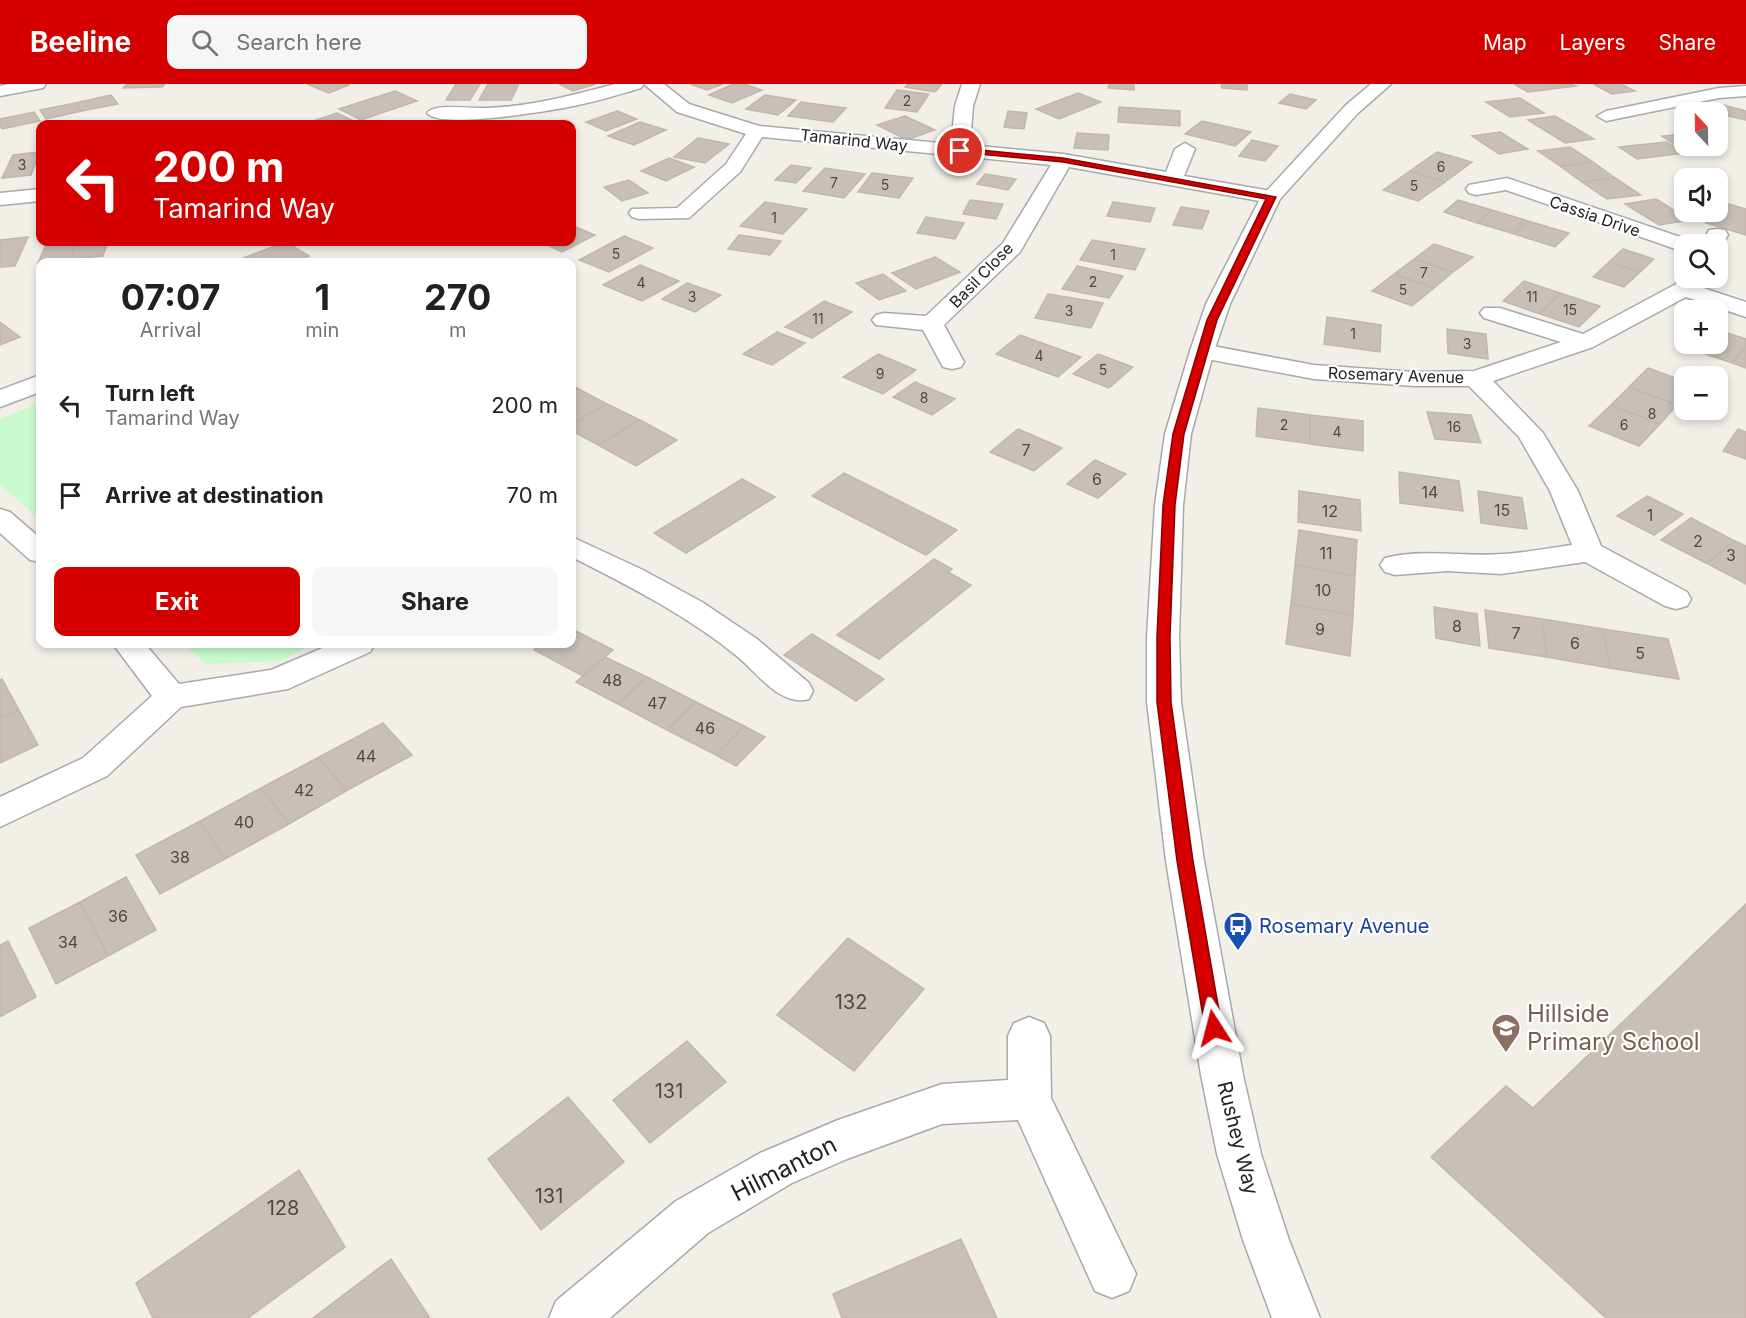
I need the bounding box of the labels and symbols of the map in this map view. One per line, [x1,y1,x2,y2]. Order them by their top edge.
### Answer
house number: 2 [903,92,911,109]
north arrow [1674,102,1728,156]
street label: Tamarind Way [799,124,909,156]
pin [934,125,985,176]
house number: 3 [18,156,26,173]
house number: 6 [1437,158,1445,175]
house number: 7 [830,174,838,191]
house number: 5 [881,176,889,193]
house number: 5 [1410,177,1418,194]
street label: Cassia Drive [1547,191,1643,241]
house number: 1 [771,209,777,226]
street label: Basil Close [945,238,1017,312]
house number: 5 [612,245,620,262]
house number: 1 [1110,246,1116,263]
house number: 7 [1420,264,1428,281]
house number: 2 [1089,273,1097,290]
house number: 4 [636,274,646,291]
house number: 5 [1399,281,1407,298]
house number: 3 [688,288,696,305]
house number: 11 [1526,288,1538,305]
house number: 15 [1563,301,1577,318]
house number: 3 [1065,302,1073,319]
house number: 11 [812,310,824,327]
house number: 1 [1350,325,1356,342]
house number: 3 [1463,335,1471,352]
house number: 4 [1034,347,1044,364]
house number: 5 [1099,361,1107,378]
street label: Rosemary Avenue [1327,363,1465,387]
house number: 9 [876,365,884,382]
house number: 8 [920,389,928,406]
house number: 8 [1648,405,1656,422]
house number: 2 [1280,416,1288,433]
house number: 6 [1620,416,1628,433]
house number: 16 [1447,418,1461,435]
house number: 4 [1332,423,1342,440]
house number: 7 [1021,440,1031,460]
house number: 6 [1092,469,1102,489]
house number: 14 [1422,482,1438,502]
house number: 15 [1494,500,1510,520]
house number: 12 [1322,501,1338,521]
house number: 1 [1647,505,1653,525]
house number: 2 [1693,531,1703,551]
house number: 11 [1319,543,1333,563]
house number: 3 [1726,545,1736,565]
house number: 10 [1315,580,1331,600]
house number: 8 [1452,616,1462,636]
house number: 9 [1315,619,1325,639]
house number: 7 [1511,623,1521,643]
house number: 6 [1570,633,1580,653]
house number: 5 [1635,643,1645,663]
house number: 48 [602,670,622,690]
house number: 47 [647,693,667,713]
house number: 46 [695,718,715,738]
house number: 44 [356,746,376,766]
house number: 42 [294,780,314,800]
house number: 40 [234,812,254,832]
house number: 38 [170,847,190,867]
house number: 36 [108,906,128,926]
bus stop icon: Rosemary Avenue [1222,910,1254,952]
place label: Rosemary Avenue [1259,914,1430,938]
house number: 34 [58,932,78,952]
house number: 132 [835,990,867,1014]
position arrow [1182,996,1246,1060]
place label: Hillside Primary School [1527,999,1700,1056]
school or university icon: Hillside Primary School [1490,1012,1522,1054]
house number: 131 [655,1079,683,1103]
street label: Rushey Way [1212,1079,1264,1197]
street label: Hilmanton [726,1130,841,1207]
house number: 131 [535,1184,563,1208]
house number: 128 [267,1196,299,1220]

